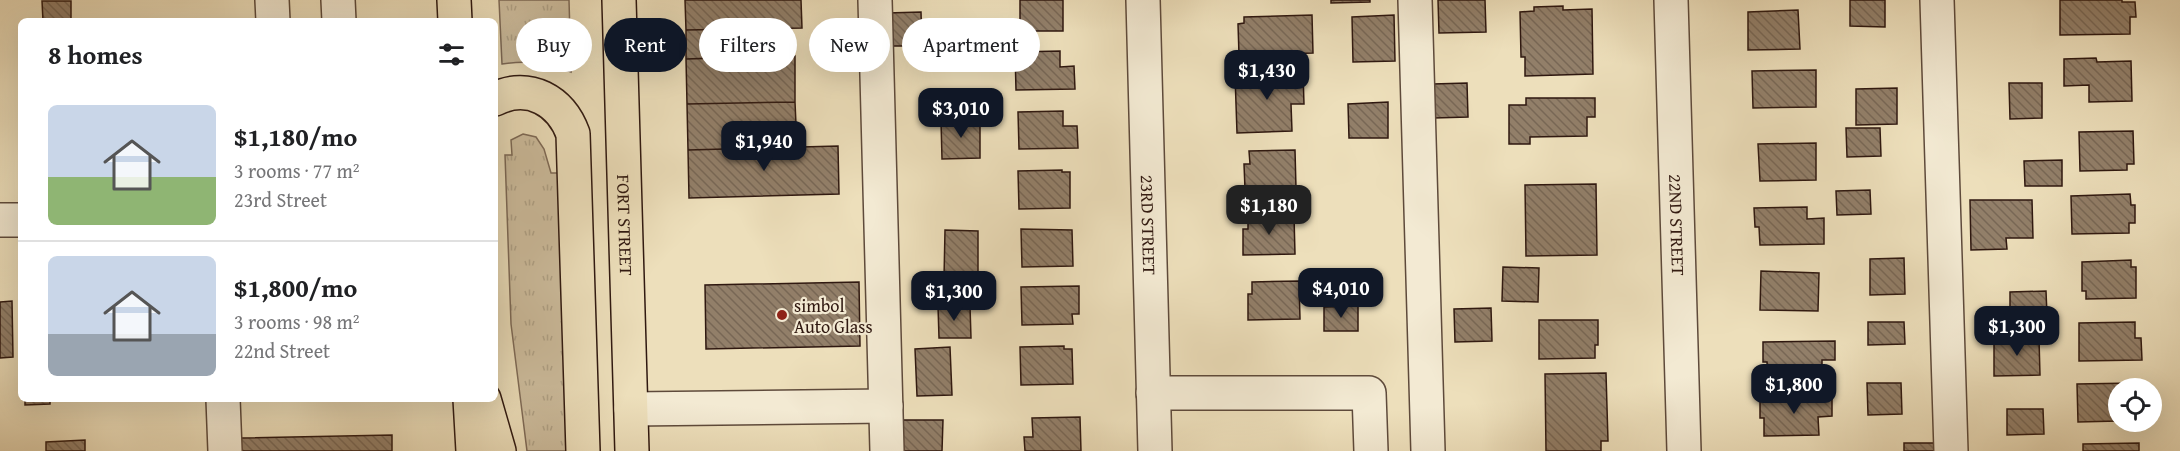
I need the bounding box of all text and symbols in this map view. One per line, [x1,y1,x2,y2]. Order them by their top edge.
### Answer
chip: Buy [516,18,592,72]
chip: Rent [604,18,687,72]
chip: Filters [699,18,797,72]
chip: New [809,18,890,72]
chip: Apartment [902,18,1040,72]
text: 8 homes [48,35,143,74]
icon: filters [435,38,468,71]
pin: $1,430 [1218,50,1316,101]
text: $1,430 [1238,55,1296,84]
pin: $3,010 [912,88,1010,139]
text: $3,010 [932,93,990,122]
text: $1,180/mo [234,117,357,156]
pin: $1,940 [715,121,813,172]
text: $1,940 [735,126,793,155]
icon: home [96,129,168,201]
text: 3 rooms · 77 m² [234,156,360,185]
street label: FORT STREET [611,174,640,276]
street label: 23RD STREET [1134,174,1164,275]
street label: 22ND STREET [1663,174,1692,276]
text: 23rd Street [234,185,327,214]
pin: $1,180 [1220,185,1318,236]
text: $1,180 [1240,190,1298,219]
text: $1,800/mo [234,268,357,307]
pin: $4,010 [1292,268,1390,319]
pin: $1,300 [905,271,1003,322]
text: $4,010 [1312,273,1370,302]
text: $1,300 [925,276,983,305]
icon: home [96,280,168,352]
place label: simbol Auto Glass [794,292,873,340]
pin: $1,300 [1968,306,2066,357]
text: 3 rooms · 98 m² [234,307,360,336]
marker: simbol Auto Glass [775,308,789,322]
text: $1,300 [1988,311,2046,340]
text: 22nd Street [234,336,330,365]
pin: $1,800 [1745,364,1843,415]
text: $1,800 [1765,369,1823,398]
map controls [2108,378,2162,432]
button: locate [2108,378,2162,432]

